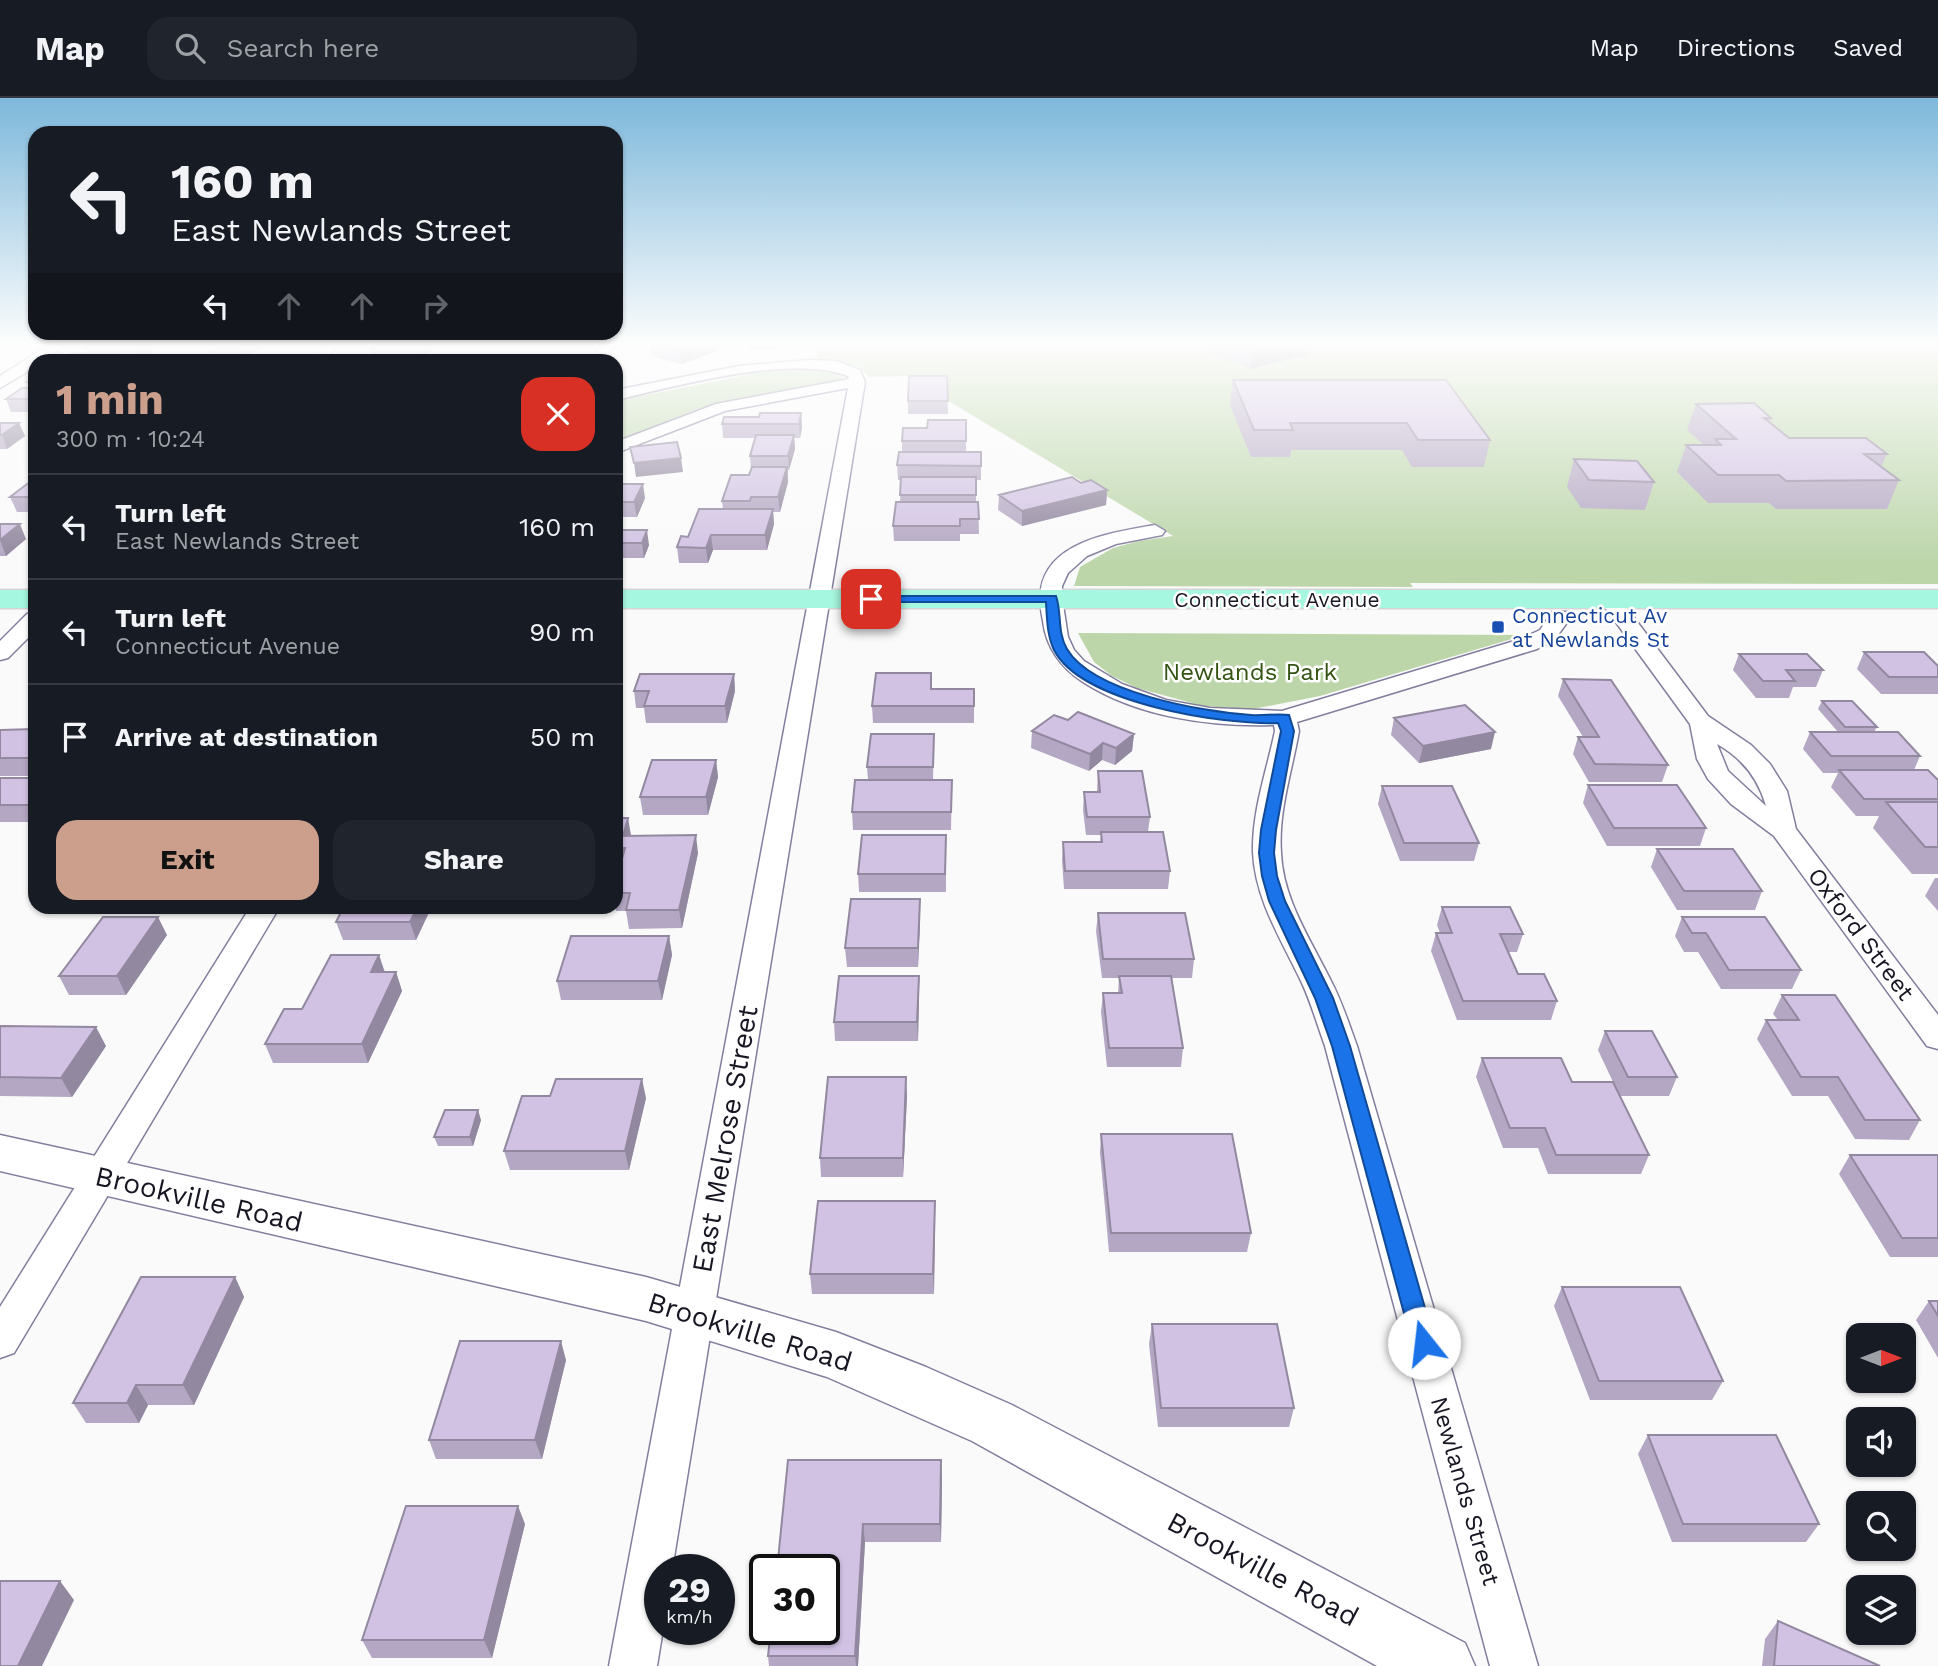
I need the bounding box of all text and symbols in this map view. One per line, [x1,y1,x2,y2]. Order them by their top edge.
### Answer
search box [147,17,637,80]
text: Map [35,29,105,68]
icon: search [171,29,209,67]
text: Search here [227,33,379,63]
text: Map [1590,34,1639,62]
text: Directions [1677,34,1795,62]
text: Saved [1833,34,1903,62]
text: 160 m [171,152,314,210]
icon: left [56,154,147,245]
text: East Newlands Street [171,211,511,249]
icon: left [197,287,235,325]
icon: ahead [270,287,308,325]
icon: ahead [343,287,381,325]
icon: right [416,287,454,325]
text: 1 min [56,375,164,424]
button: close [521,377,595,451]
text: 300 m · 10:24 [56,426,205,453]
text: Turn left [115,498,226,528]
icon: left [56,508,94,546]
text: 160 m [519,512,595,542]
text: East Newlands Street [115,528,359,555]
pin [841,569,901,629]
icon: arrive [852,580,890,618]
street label: Connecticut Avenue [1174,587,1380,612]
text: Turn left [115,603,226,633]
place label: Connecticut Av at Newlands St [1512,603,1669,652]
icon: left [56,613,94,651]
text: 90 m [529,617,595,647]
marker: Connecticut Av at Newlands St [1490,619,1506,635]
text: Connecticut Avenue [115,633,340,660]
park label: Newlands Park [1163,658,1338,686]
icon: arrive [56,718,94,756]
text: Arrive at destination [115,722,378,752]
text: 50 m [530,722,595,752]
button: Exit [56,820,319,900]
button: Share [333,820,595,900]
street label: Oxford Street [1802,862,1920,1006]
street label: East Melrose Street [685,1003,765,1275]
street label: Brookville Road [92,1159,306,1239]
street label: Brookville Road [644,1285,856,1379]
position arrow [1387,1306,1461,1380]
north arrow [1846,1323,1916,1393]
map controls [1846,1323,1916,1645]
street label: Newlands Street [1425,1393,1505,1589]
button: sound [1846,1407,1916,1477]
button: search [1846,1491,1916,1561]
street label: Brookville Road [1162,1505,1364,1633]
speed limit sign: 30 [749,1554,840,1645]
text: 29 [668,1569,711,1611]
button: layers [1846,1575,1916,1645]
text: km/h [666,1606,713,1627]

